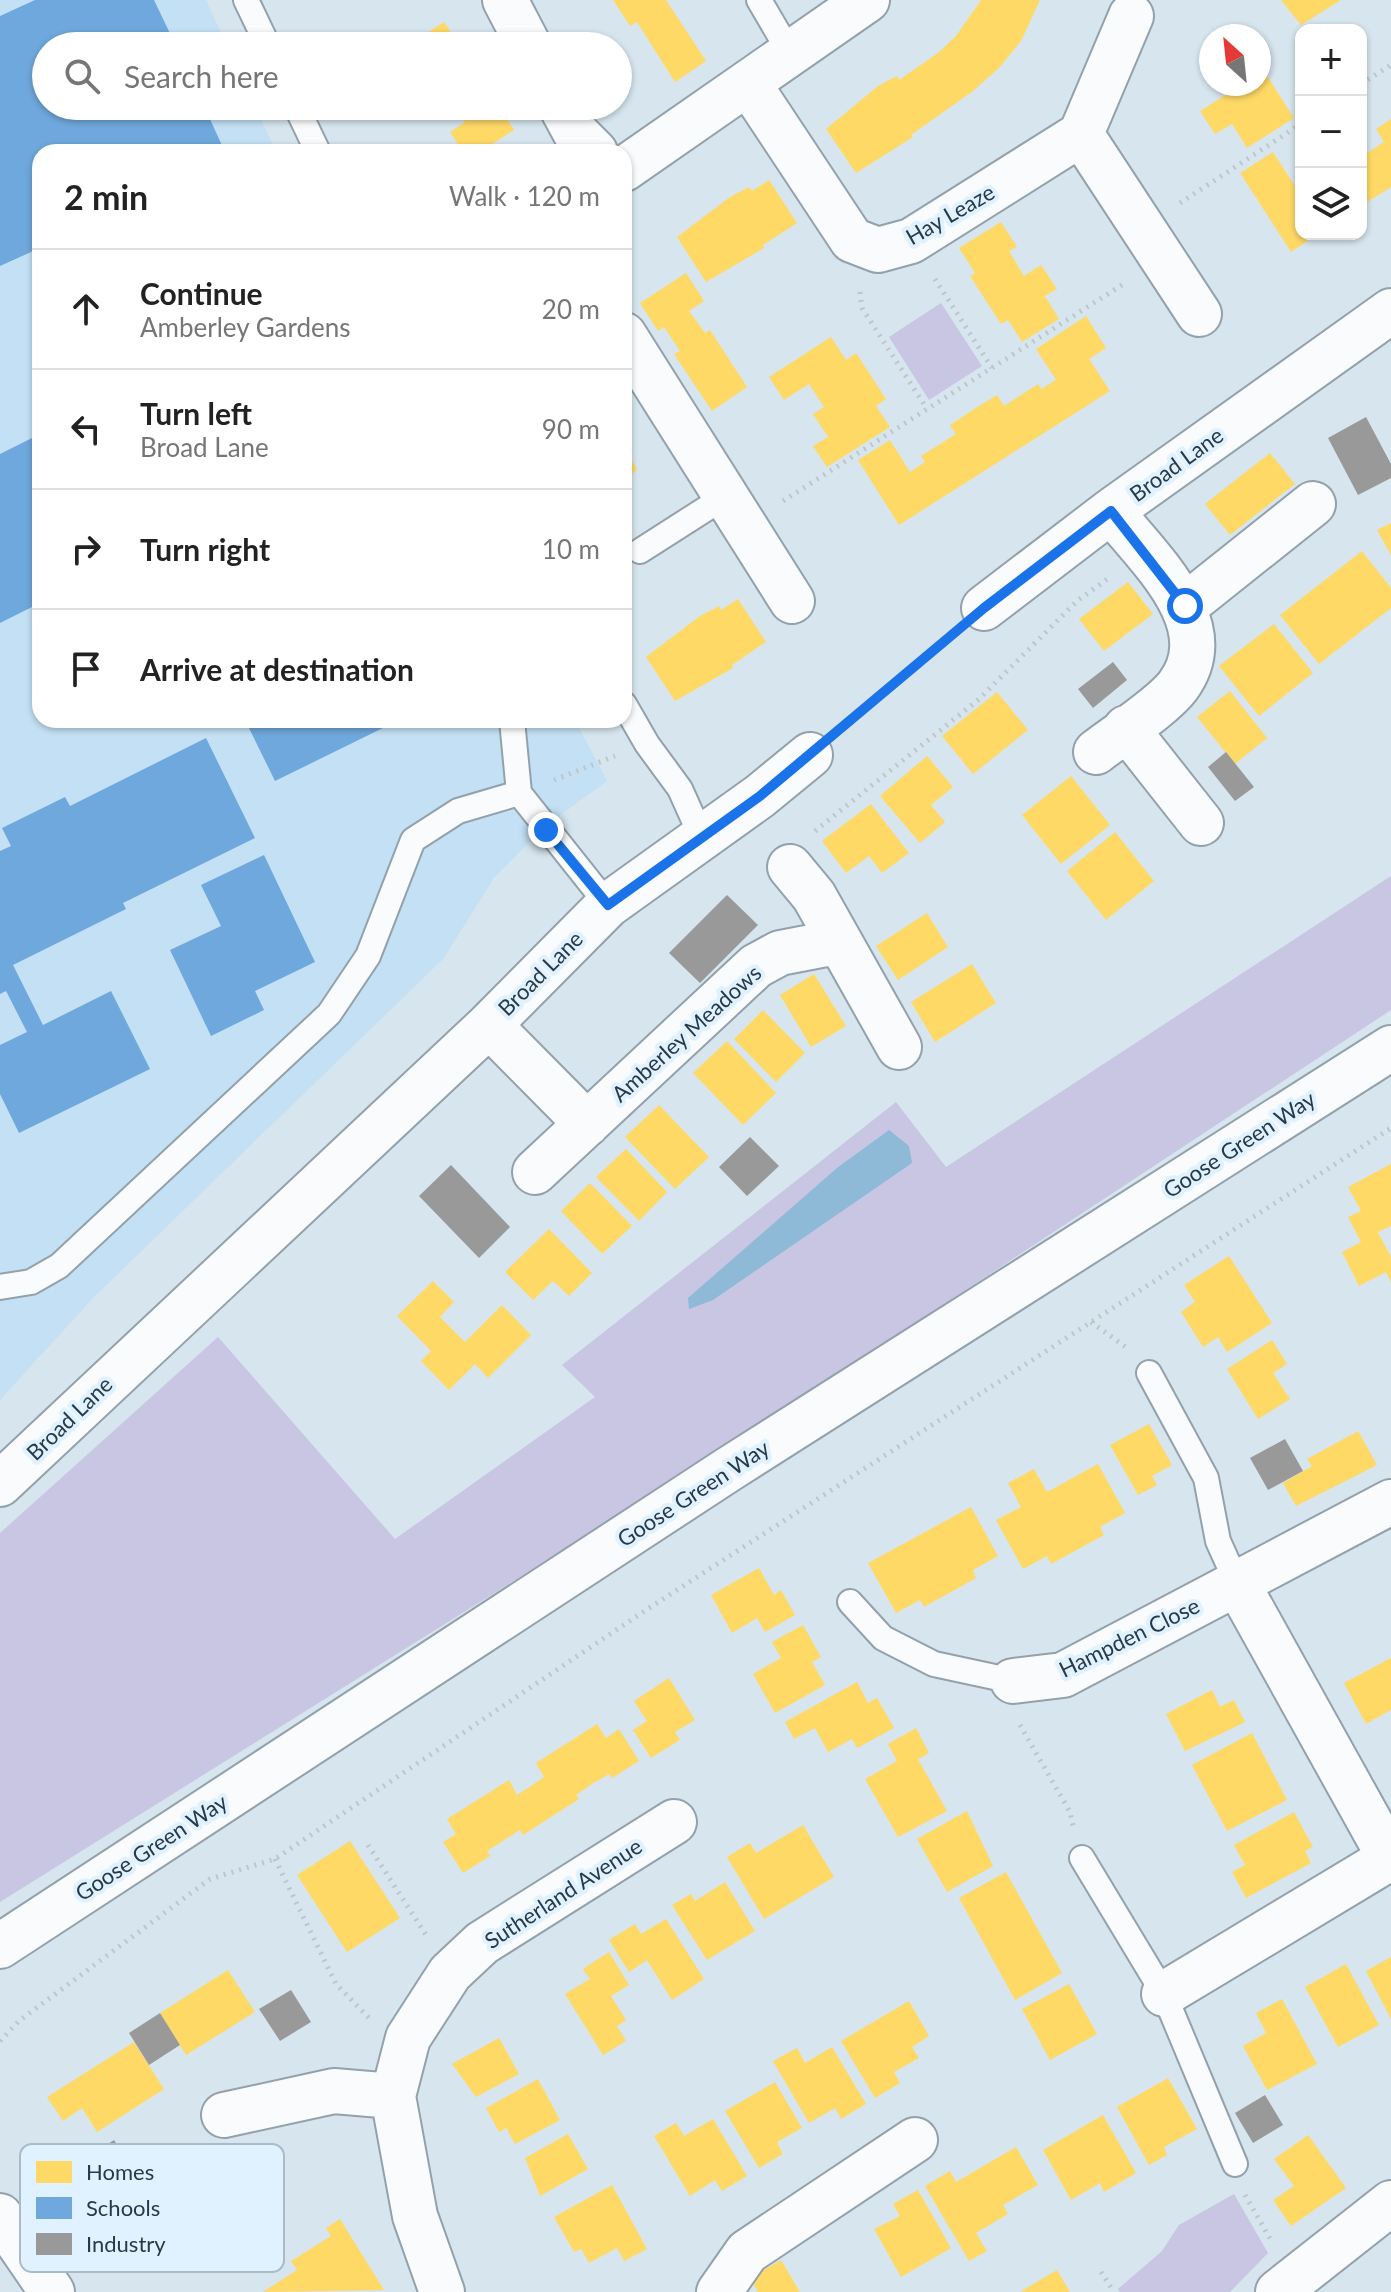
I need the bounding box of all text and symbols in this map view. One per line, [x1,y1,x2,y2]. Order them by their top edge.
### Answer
north arrow [1199,24,1271,96]
map controls [1295,24,1367,240]
button: + [1295,24,1367,96]
search box [32,32,632,120]
icon: search [60,54,104,98]
text: Search here [124,58,279,94]
button: − [1295,96,1367,168]
button: layers [1295,168,1367,240]
text: 2 min [64,176,148,217]
street label: Hay Leaze [901,178,999,250]
text: Walk · 120 m [449,180,600,212]
text: Continue [140,275,263,311]
icon: ahead [64,287,108,331]
text: 20 m [542,293,600,325]
text: Amberley Gardens [140,311,350,343]
text: Turn left [140,395,252,431]
icon: left [64,407,108,451]
text: 90 m [542,413,600,445]
street label: Broad Lane [1124,421,1228,507]
text: Broad Lane [140,431,269,463]
icon: right [64,527,108,571]
text: Turn right [140,531,270,567]
text: 10 m [542,533,600,565]
route start [1167,588,1203,624]
icon: arrive [64,647,108,691]
text: Arrive at destination [140,651,414,687]
route end [528,812,564,848]
street label: Broad Lane [492,925,588,1021]
street label: Amberley Meadows [606,959,766,1107]
street label: Goose Green Way [1158,1085,1320,1203]
street label: Broad Lane [20,1370,118,1466]
street label: Goose Green Way [612,1434,774,1552]
street label: Hampden Close [1054,1591,1204,1683]
street label: Goose Green Way [70,1788,232,1906]
street label: Sutherland Avenue [479,1832,647,1954]
legend [20,2144,284,2272]
text: Homes [86,2158,154,2185]
text: Schools [86,2194,160,2221]
text: Industry [86,2230,166,2257]

